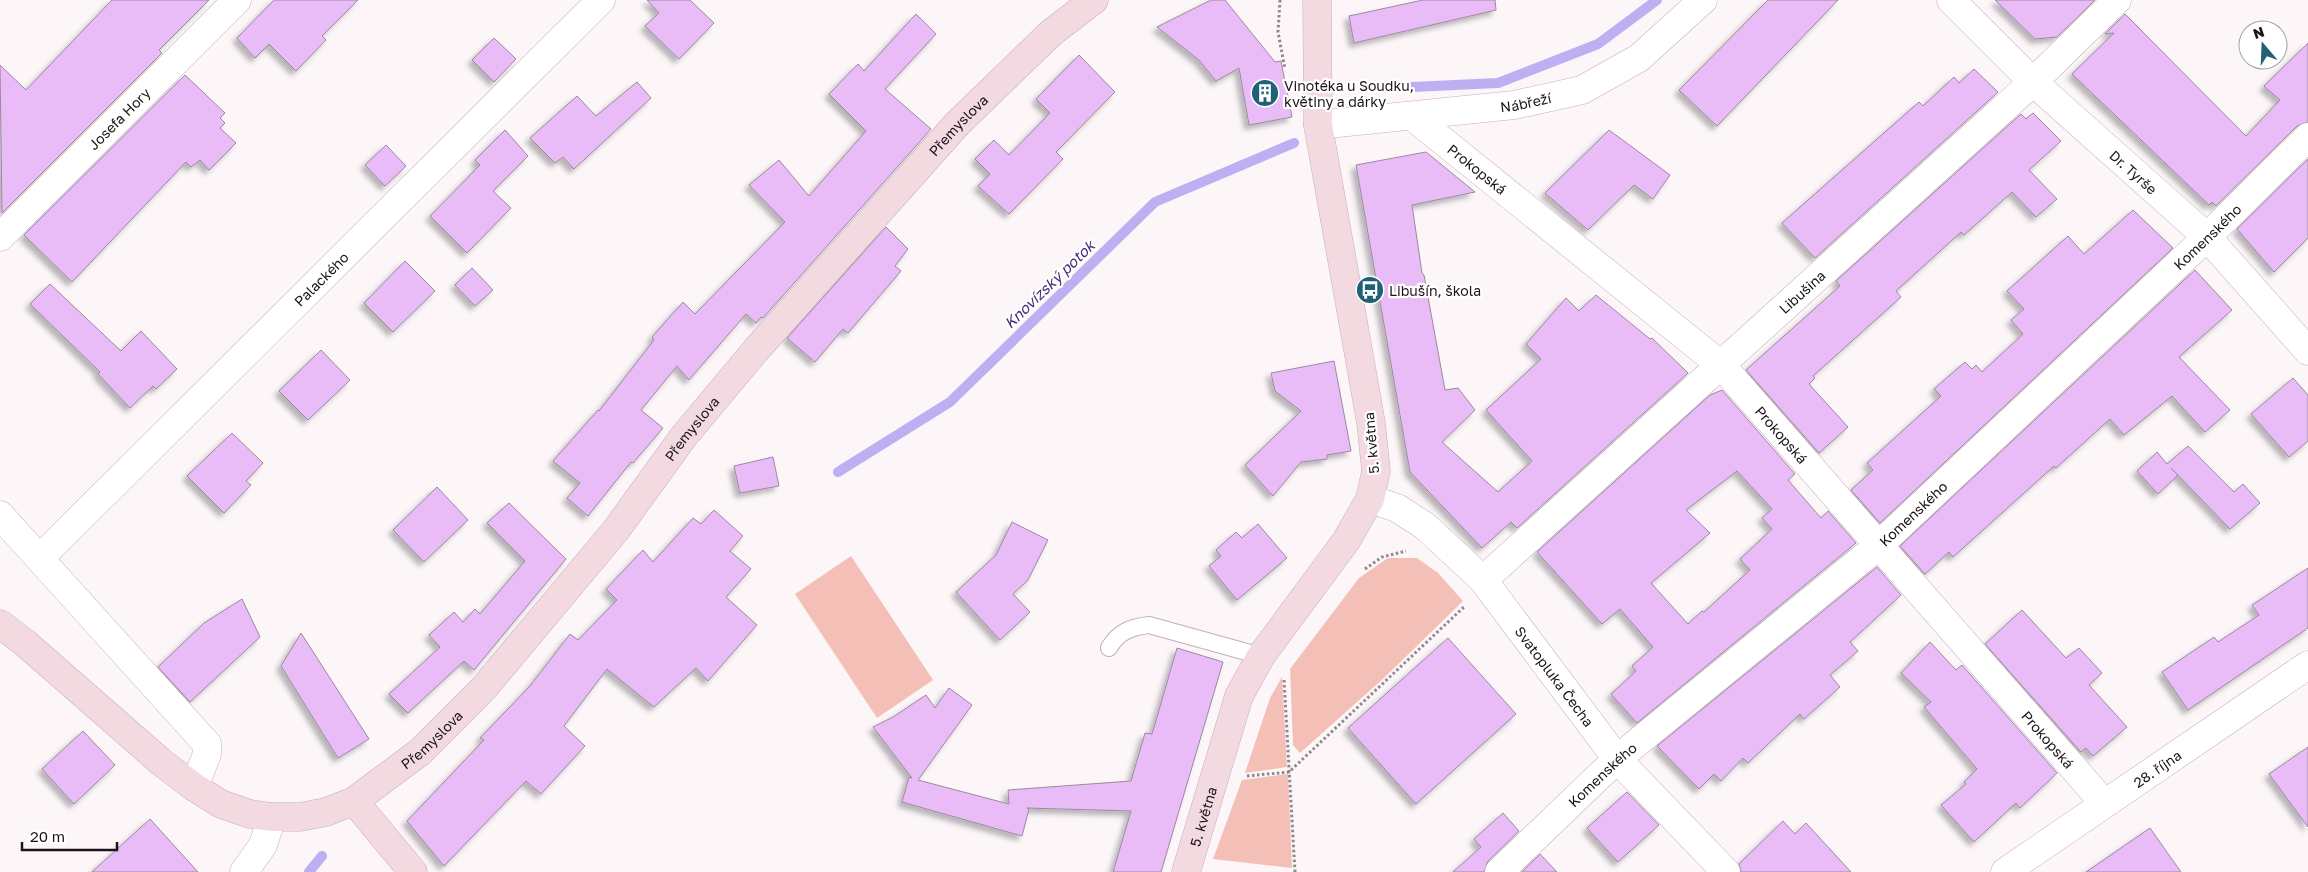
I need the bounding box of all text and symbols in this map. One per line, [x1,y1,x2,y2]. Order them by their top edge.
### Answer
north arrow [2238,20,2288,70]
text: N [2251,22,2266,42]
place label: Vinotéka u Soudku, květiny a dárky [1284,77,1414,110]
building icon: Vinotéka u Soudku, květiny a dárky [1250,78,1280,108]
street label: Josefa Hory [84,84,153,153]
street label: Nábřeží [1499,88,1554,115]
street label: Přemyslova [925,91,991,159]
street label: Prokopská [1445,140,1510,198]
street label: Dr. Tyrše [2107,146,2161,197]
street label: Komenského [2170,200,2244,273]
water label: Knovízský potok [1000,235,1100,332]
street label: Palackého [290,248,352,309]
street label: Libušina [1775,266,1828,317]
bus stop icon: Libušín, škola [1355,275,1385,305]
place label: Libušín, škola [1389,282,1481,299]
street label: Přemyslova [660,393,722,464]
street label: Prokopská [1752,402,1811,467]
street label: 5. května [1360,412,1382,474]
street label: Komenského [1875,477,1950,549]
street label: Svatopluka Čecha [1512,623,1598,729]
street label: Přemyslova [397,706,466,772]
street label: Prokopská [2019,707,2078,771]
street label: Komenského [1564,738,1640,810]
street label: 28. října [2130,746,2184,791]
street label: 5. května [1186,784,1220,848]
scale bar [22,820,118,852]
text: 20 m [30,827,65,845]

